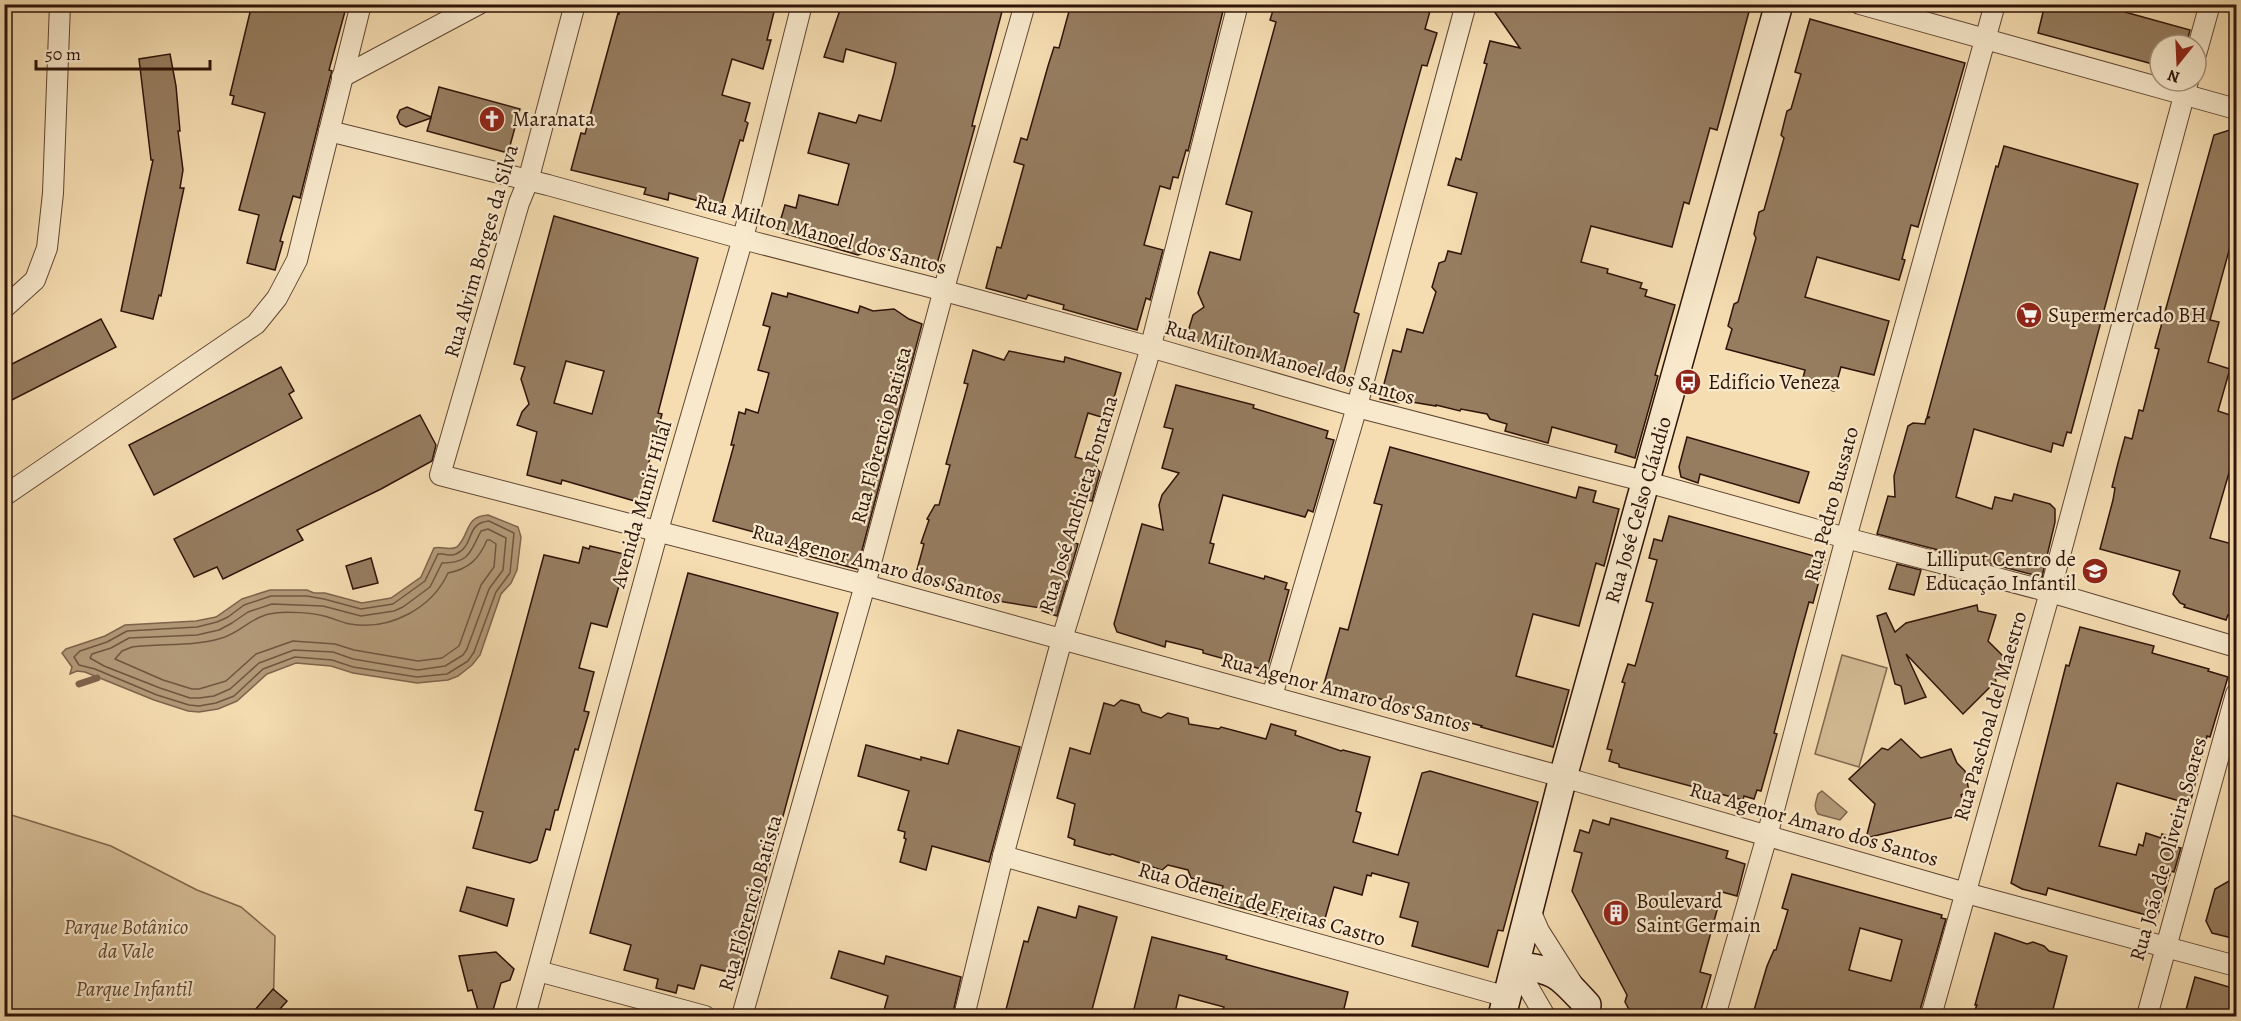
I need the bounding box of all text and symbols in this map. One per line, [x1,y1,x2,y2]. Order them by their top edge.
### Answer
scale bar [36,33,210,71]
north arrow [2148,33,2208,93]
text: 50 m [45,42,81,66]
text: N [2164,64,2183,89]
church icon: Maranata [477,104,507,134]
place label: Maranata [512,105,595,133]
street label: Rua Alvim Borges da Silva [437,141,525,361]
street label: Rua Milton Manoel dos Santos [692,187,950,281]
supermarket icon: Supermercado BH [2014,300,2044,330]
place label: Supermercado BH [2048,301,2207,329]
street label: Rua Milton Manoel dos Santos [1161,313,1419,411]
street label: Rua Flôrencio Batista [844,343,918,527]
bus stop icon: Edifício Veneza [1673,367,1703,397]
place label: Edifício Veneza [1708,368,1841,396]
street label: Rua José Anchieta Fontana [1032,392,1124,616]
street label: Rua José Celso Cláudio [1598,413,1678,607]
street label: Avenida Munir Hilal [603,417,678,592]
street label: Rua Pedro Bussato [1797,423,1865,585]
street label: Rua Agenor Amaro dos Santos [749,517,1005,611]
place label: Lilliput Centro de Educação Infantil [1925,545,2076,597]
school or university icon: Lilliput Centro de Educação Infantil [2080,556,2110,586]
street label: Rua Paschoal del Maestro [1947,608,2033,824]
street label: Rua Agenor Amaro dos Santos [1218,645,1474,739]
street label: Rua João de Oliveira Soares [2123,734,2213,964]
street label: Rua Agenor Amaro dos Santos [1686,775,1942,873]
street label: Rua Flôrencio Batista [711,811,789,995]
street label: Rua Odeneir de Freitas Castro [1135,855,1389,953]
place label: Boulevard Saint Germain [1636,887,1761,939]
building icon: Boulevard Saint Germain [1601,898,1631,928]
park label: Parque Botânico da Vale [64,913,188,965]
park label: Parque Infantil [76,975,193,1003]

